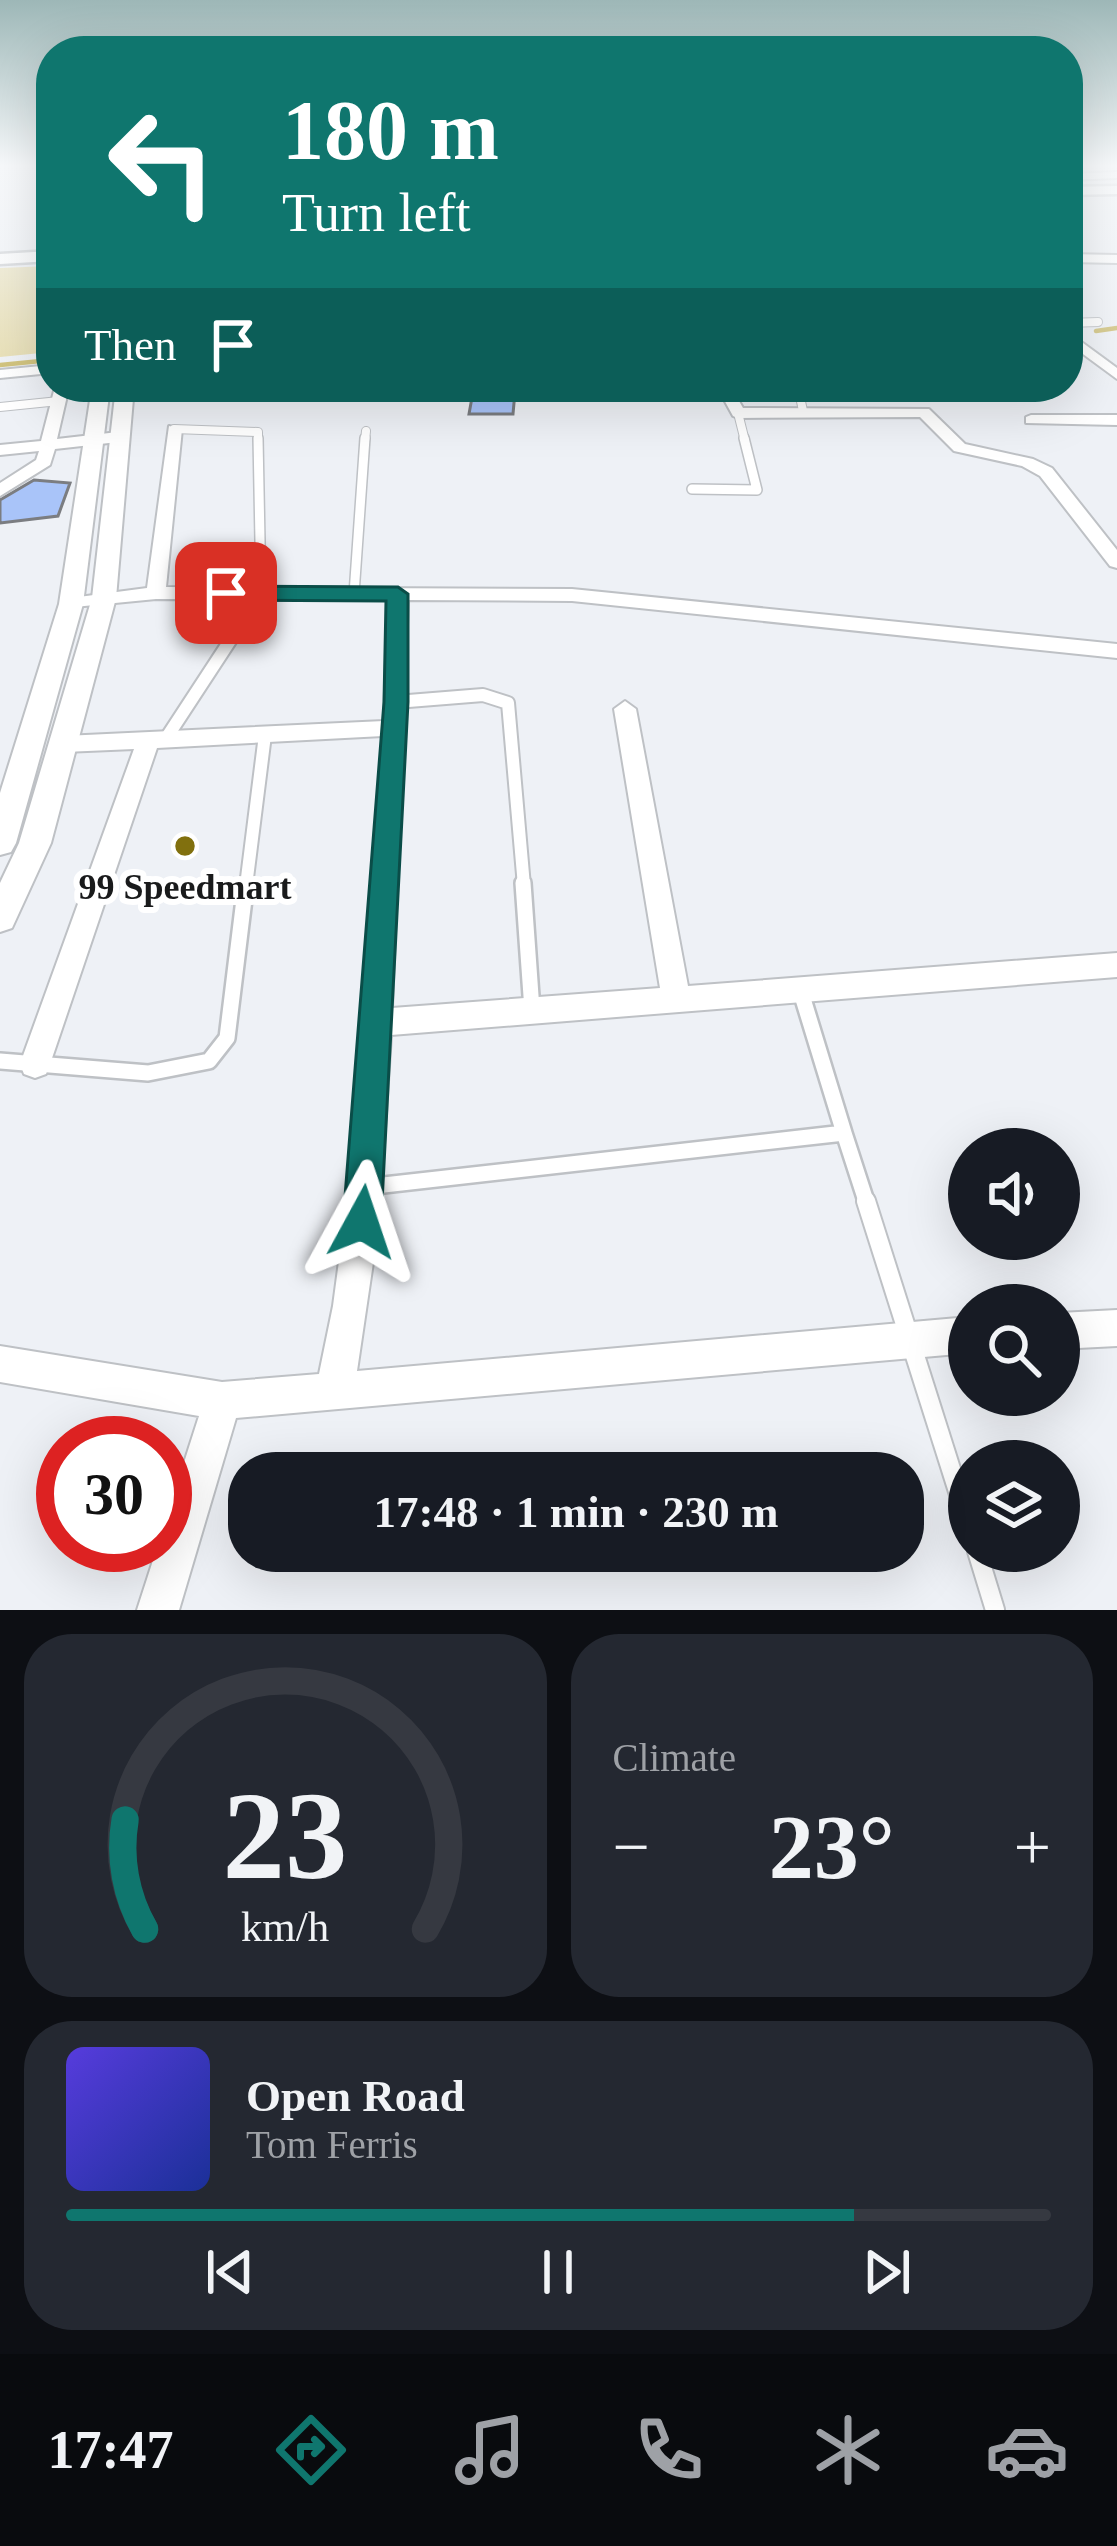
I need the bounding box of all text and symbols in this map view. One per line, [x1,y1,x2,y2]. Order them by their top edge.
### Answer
icon: left [84,84,240,240]
text: 180 m [282,84,499,177]
text: Turn left [282,183,471,243]
icon: arrive [200,312,266,378]
text: Then [84,320,176,370]
pin [175,542,277,644]
icon: arrive [193,560,259,626]
marker: 99 Speedmart [172,833,198,859]
place label: 99 Speedmart [79,867,291,907]
map controls [948,1128,1080,1572]
button: sound [948,1128,1080,1260]
position arrow [299,1159,425,1285]
button: search [948,1284,1080,1416]
speed limit sign: 30 [36,1416,192,1572]
button: layers [948,1440,1080,1572]
text: 17:48 · 1 min · 230 m [374,1487,779,1537]
text: Climate [613,1736,736,1779]
text: 23 [223,1767,348,1905]
text: 23° [769,1798,895,1897]
text: − [613,1810,650,1883]
text: + [1014,1810,1051,1883]
text: km/h [241,1902,329,1949]
text: Open Road [246,2071,465,2121]
text: Tom Ferris [246,2123,418,2166]
icon: previous [197,2239,263,2305]
icon: pause [525,2239,591,2305]
icon: next [854,2239,920,2305]
icon: directions [269,2408,353,2492]
icon: music [448,2408,532,2492]
icon: phone [627,2408,711,2492]
icon: climate [806,2408,890,2492]
icon: car [985,2408,1069,2492]
text: 17:47 [48,2420,174,2480]

